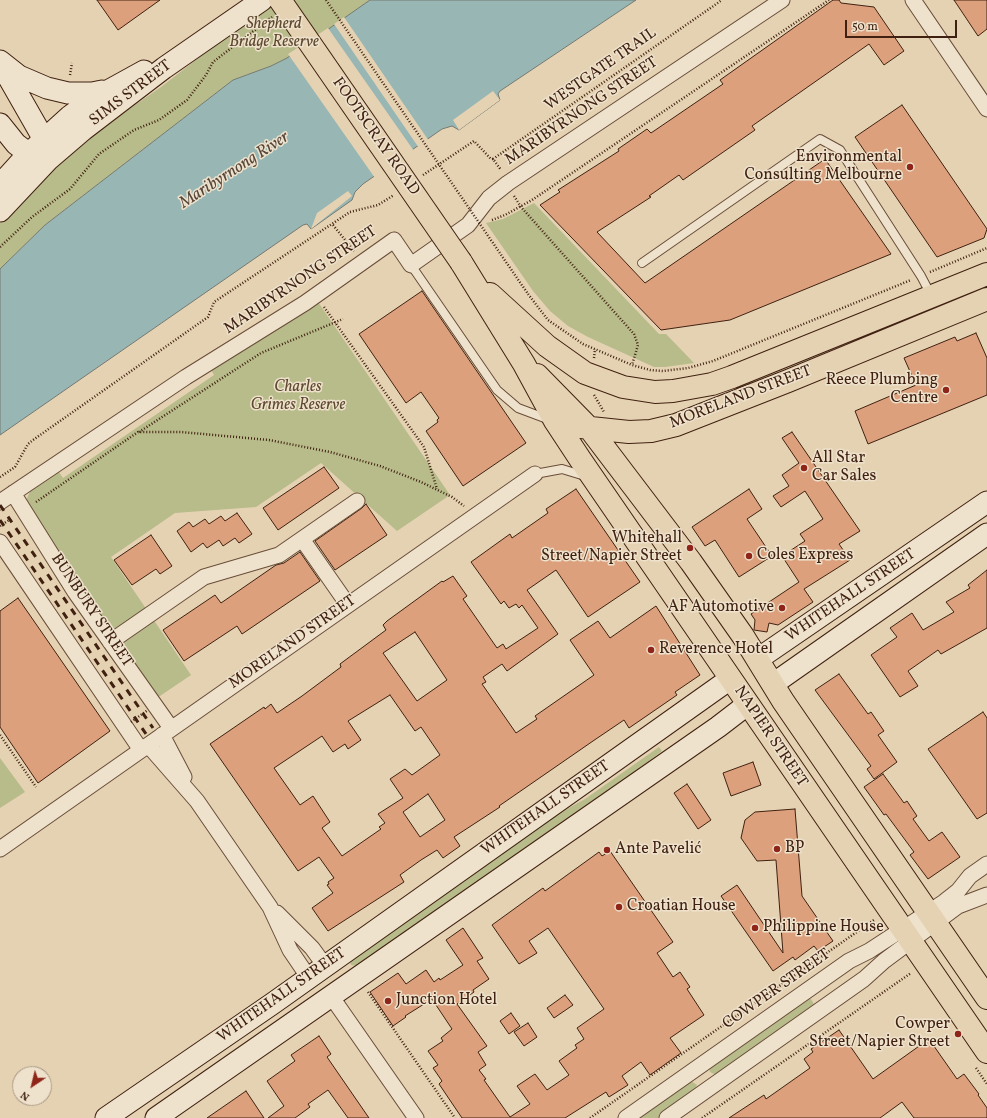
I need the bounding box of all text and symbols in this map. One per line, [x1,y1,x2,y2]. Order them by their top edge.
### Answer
scale bar [847,12,959,38]
park label: Shepherd Bridge Reserve [229,15,319,53]
text: 50 m [852,19,878,35]
street label: WESTGATE TRAIL [541,24,661,116]
street label: MARIBYRNONG STREET [502,54,662,170]
street label: SIMS STREET [86,57,176,131]
street label: FOOTSCRAY ROAD [327,74,423,200]
water label: Maribyrnong River [176,128,294,214]
place label: Environmental Consulting Melbourne [744,148,902,186]
marker: Environmental Consulting Melbourne [905,162,915,172]
street label: MARIBYRNONG STREET [221,223,381,339]
street label: MORELAND STREET [667,362,815,434]
place label: Reece Plumbing Centre [826,371,938,409]
park label: Charles Grimes Reserve [251,378,345,416]
marker: Reece Plumbing Centre [941,385,951,395]
place label: All Star Car Sales [812,449,876,487]
marker: All Star Car Sales [799,463,809,473]
place label: Whitehall Street/Napier Street [541,529,682,567]
marker: Whitehall Street/Napier Street [685,543,695,553]
street label: WHITEHALL STREET [782,545,920,647]
place label: Coles Express [757,546,853,566]
street label: BUNBURY STREET [46,550,136,672]
marker: Coles Express [744,551,754,561]
street label: MORELAND STREET [226,592,360,694]
place label: AF Automotive [668,598,774,618]
marker: AF Automotive [777,603,787,613]
place label: Reverence Hotel [659,640,773,660]
marker: Reverence Hotel [646,645,656,655]
street label: NAPIER STREET [729,683,811,791]
street label: WHITEHALL STREET [478,757,614,861]
place label: BP [785,839,804,859]
place label: Ante Pavelić [615,840,701,860]
marker: BP [772,844,782,854]
marker: Ante Pavelić [602,845,612,855]
place label: Croatian House [627,897,736,917]
marker: Croatian House [614,902,624,912]
place label: Philippine House [763,918,884,938]
marker: Philippine House [750,923,760,933]
street label: WHITEHALL STREET [214,944,350,1048]
street label: COWPER STREET [719,946,835,1034]
place label: Junction Hotel [396,991,497,1011]
marker: Junction Hotel [383,996,393,1006]
place label: Cowper Street/Napier Street [809,1015,950,1053]
marker: Cowper Street/Napier Street [953,1029,963,1039]
north arrow [12,1066,52,1106]
text: N [18,1087,33,1104]

